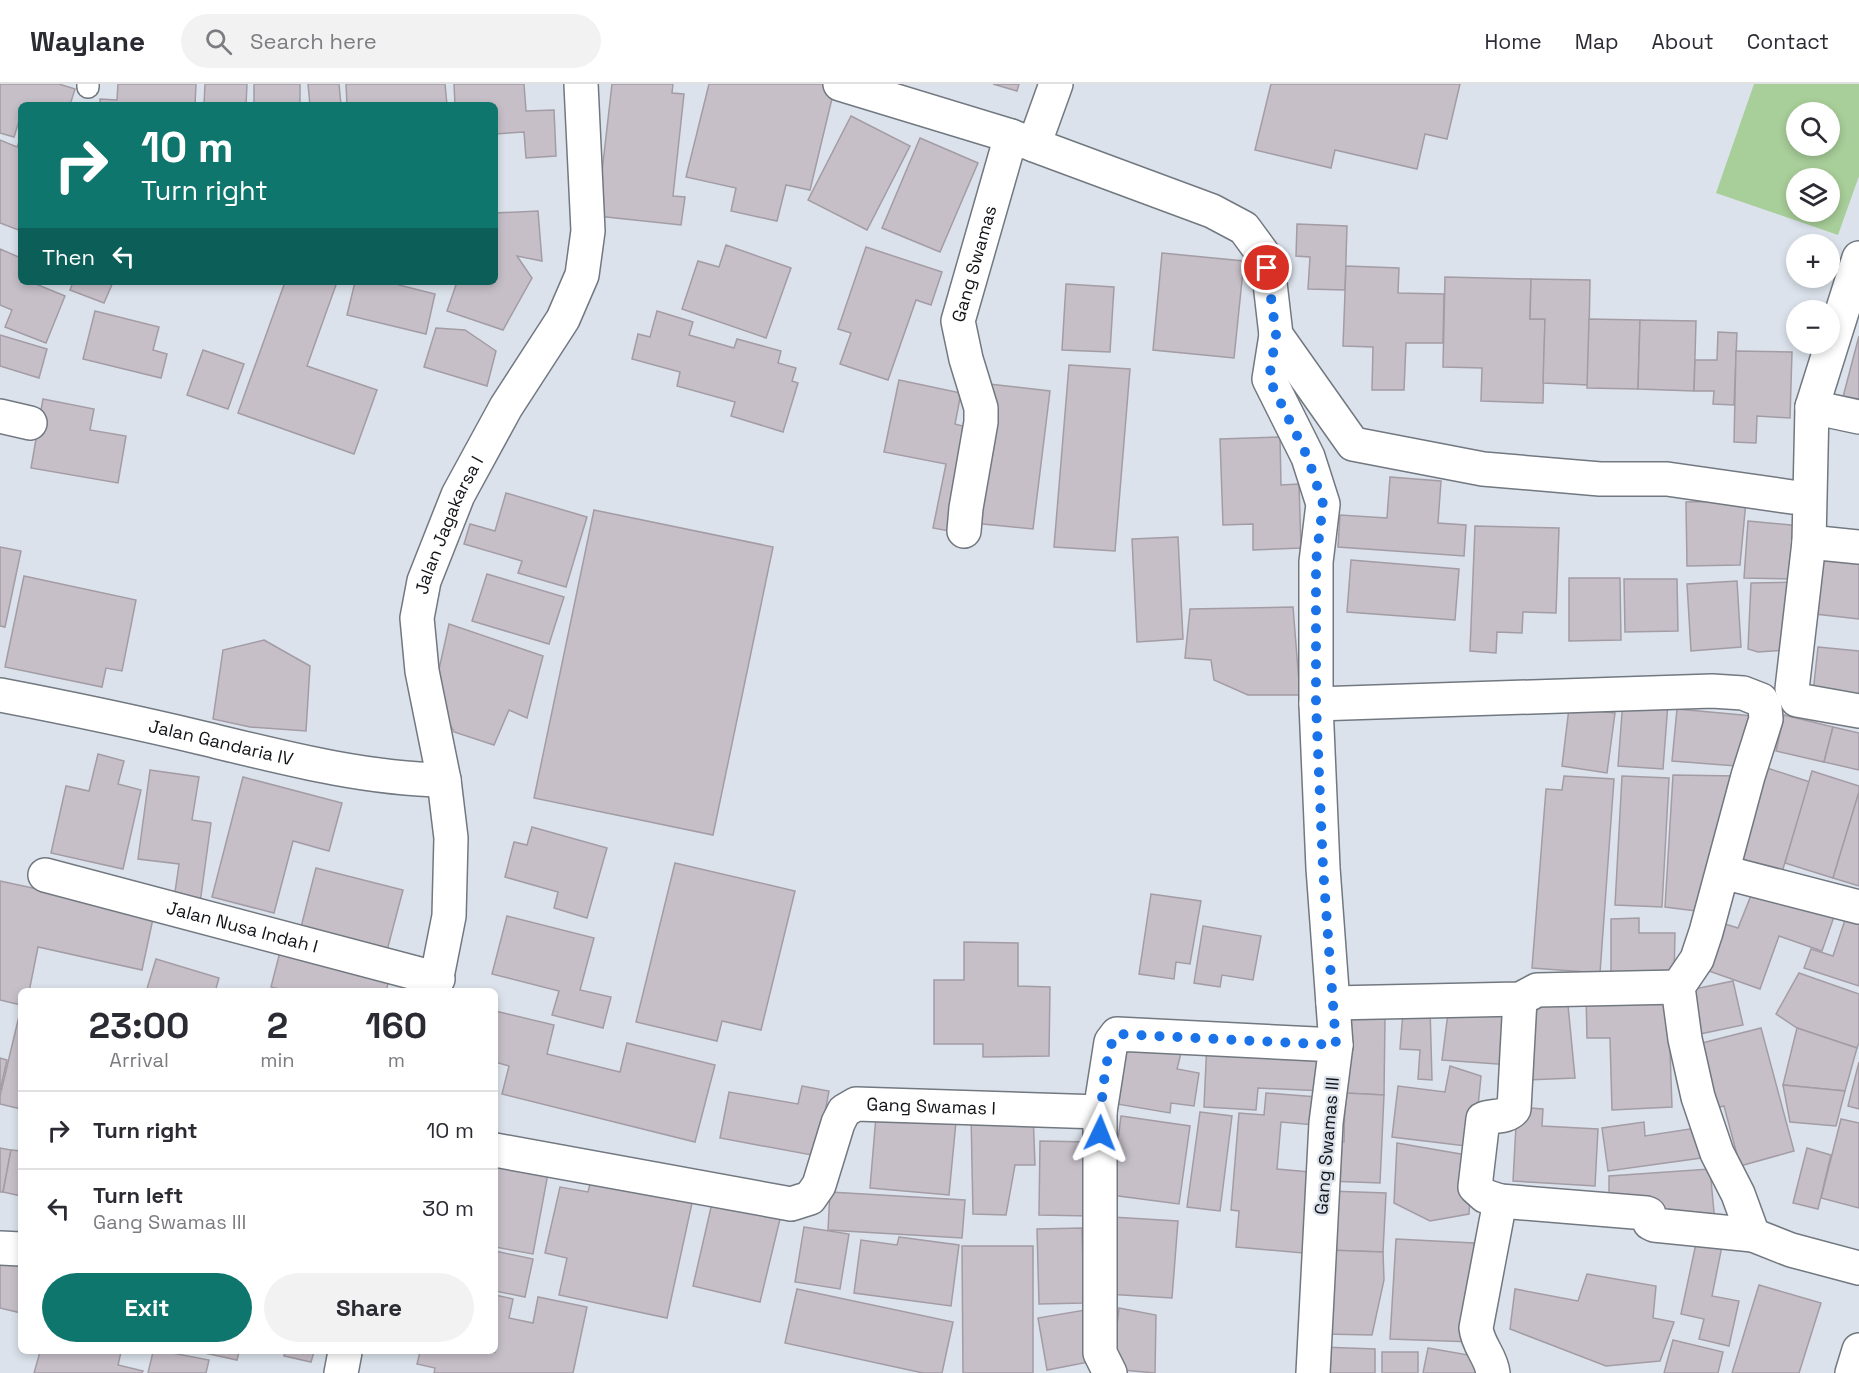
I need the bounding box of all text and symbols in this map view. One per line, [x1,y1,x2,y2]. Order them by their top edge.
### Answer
search box [181,14,601,68]
text: Waylane [30,23,145,59]
icon: search [202,25,235,58]
text: Search here [250,27,377,55]
text: Home [1484,28,1542,55]
text: Map [1575,28,1619,55]
text: About [1652,28,1714,55]
text: Contact [1747,28,1829,55]
map controls [1786,102,1840,354]
button: search [1786,102,1840,156]
text: 10 m [141,121,234,174]
icon: right [42,126,120,204]
button: layers [1786,168,1840,222]
text: Turn right [141,173,268,208]
street label: Gang Swamas [946,203,1002,325]
button: + [1786,234,1840,288]
icon: left [107,240,140,273]
pin [1241,242,1292,293]
text: Then [42,243,95,271]
icon: arrive [1250,251,1283,284]
button: − [1786,300,1840,354]
street label: Jalan Jagakarsa I [410,452,488,596]
street label: Jalan Gandaria IV [146,714,296,770]
street label: Jalan Nusa Indah I [164,896,321,958]
text: 23:00 [89,1003,189,1049]
text: 2 [267,1003,288,1049]
text: 160 [365,1003,427,1049]
text: Arrival [109,1047,169,1073]
text: min [260,1047,295,1073]
text: m [388,1047,405,1073]
street label: Gang Swamas III [1309,1076,1344,1216]
street label: Gang Swamas I [866,1092,996,1120]
position arrow [1068,1101,1132,1165]
icon: right [42,1114,75,1147]
text: Turn right [93,1116,198,1144]
text: 10 m [426,1116,474,1144]
text: Turn left [93,1181,183,1209]
icon: left [42,1192,75,1225]
text: 30 m [422,1194,474,1222]
text: Gang Swamas III [93,1209,246,1235]
button: Exit [42,1273,252,1342]
button: Share [264,1273,474,1342]

